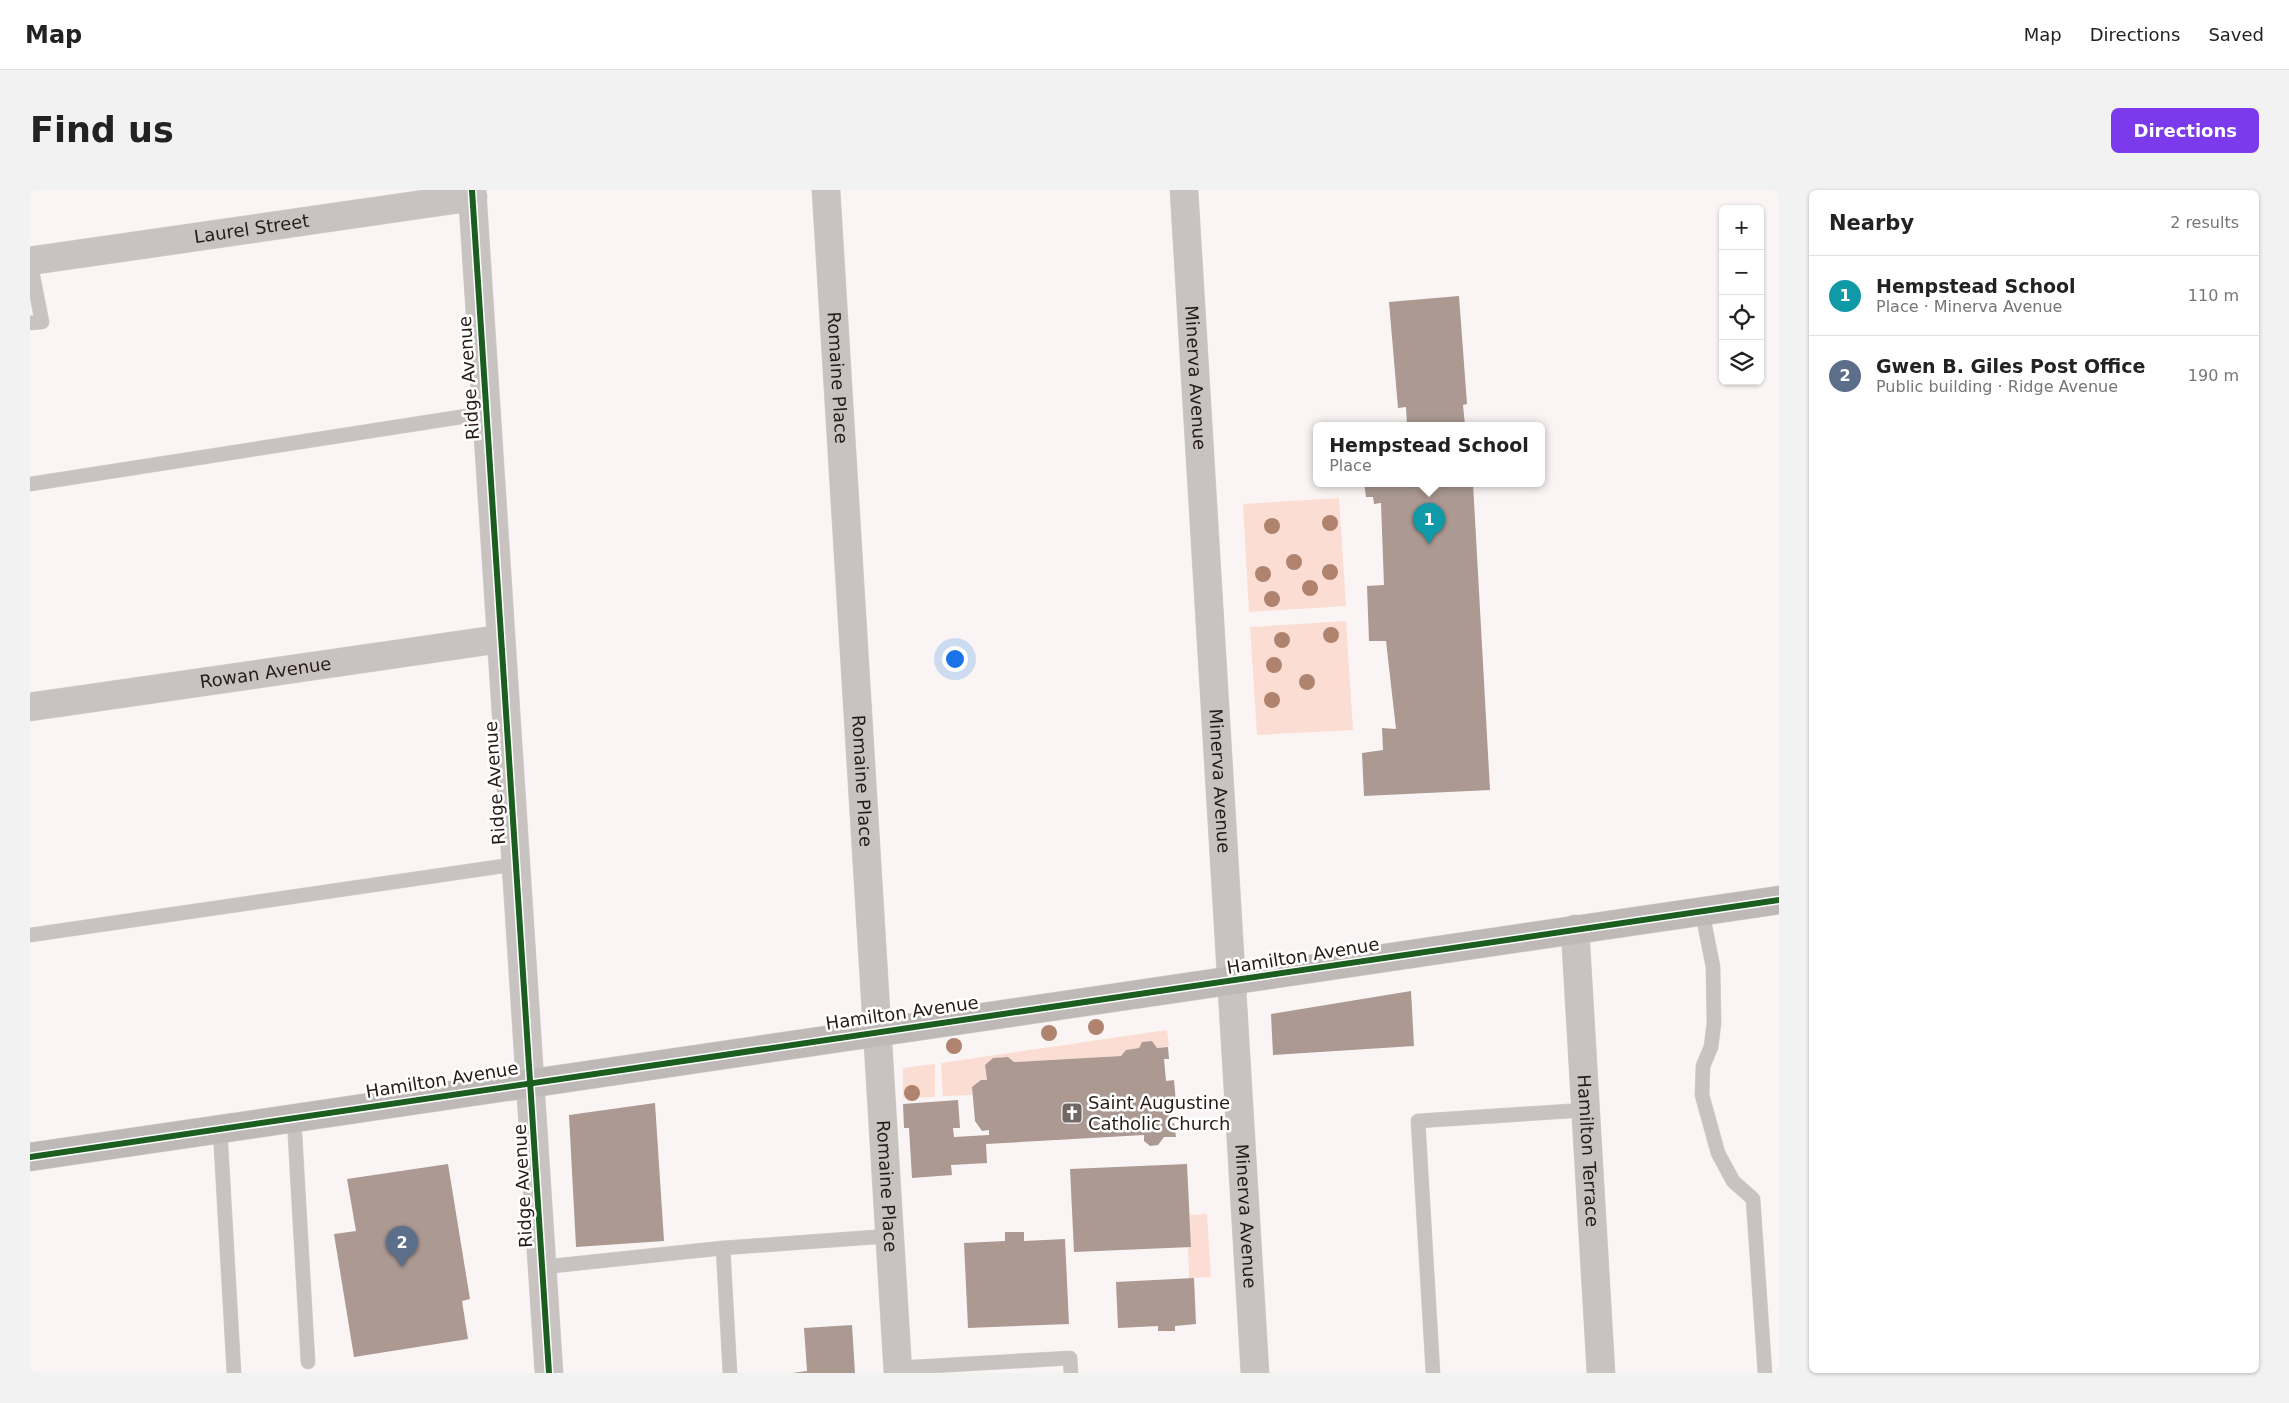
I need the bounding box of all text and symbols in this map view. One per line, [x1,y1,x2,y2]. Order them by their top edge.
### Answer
text: Map [25,21,82,49]
text: Map [2024,24,2062,45]
text: Directions [2090,24,2180,45]
text: Saved [2208,24,2264,45]
button: Directions [2111,108,2259,153]
text: Find us [30,110,174,150]
map controls [1719,205,1764,385]
button: + [1719,205,1764,250]
street label: Laurel Street [193,210,311,247]
text: Nearby [1829,211,1914,235]
text: 2 results [2170,213,2239,232]
button: − [1719,250,1764,295]
text: Hempstead School [1876,275,2076,297]
text: 1 [1839,286,1851,305]
text: 110 m [2188,286,2239,305]
button: locate [1719,295,1764,340]
text: Place · Minerva Avenue [1876,297,2062,316]
street label: Minerva Avenue [1181,305,1211,451]
street label: Romaine Place [823,311,852,444]
street label: Ridge Avenue [454,315,483,441]
button: layers [1719,340,1764,385]
text: Gwen B. Giles Post Office [1876,355,2145,377]
text: 2 [1839,366,1851,385]
text: 190 m [2188,366,2239,385]
text: Public building · Ridge Avenue [1876,377,2118,396]
popup [1313,422,1545,487]
text: Hempstead School [1329,434,1529,456]
text: Place [1329,456,1372,475]
pin: 1 [1413,503,1445,544]
your location [942,646,968,672]
street label: Rowan Avenue [198,653,333,692]
street label: Minerva Avenue [1205,708,1235,854]
street label: Romaine Place [848,714,877,848]
street label: Ridge Avenue [480,720,509,846]
street label: Hamilton Avenue [1225,933,1381,978]
street label: Hamilton Avenue [824,991,980,1034]
street label: Hamilton Avenue [364,1057,520,1102]
street label: Hamilton Terrace [1574,1074,1603,1228]
place label: Saint Augustine Catholic Church [1088,1092,1230,1134]
church icon: Saint Augustine Catholic Church [1060,1101,1084,1125]
street label: Romaine Place [873,1119,902,1253]
street label: Ridge Avenue [509,1124,536,1249]
street label: Minerva Avenue [1231,1143,1261,1289]
pin: 2 [386,1226,418,1267]

